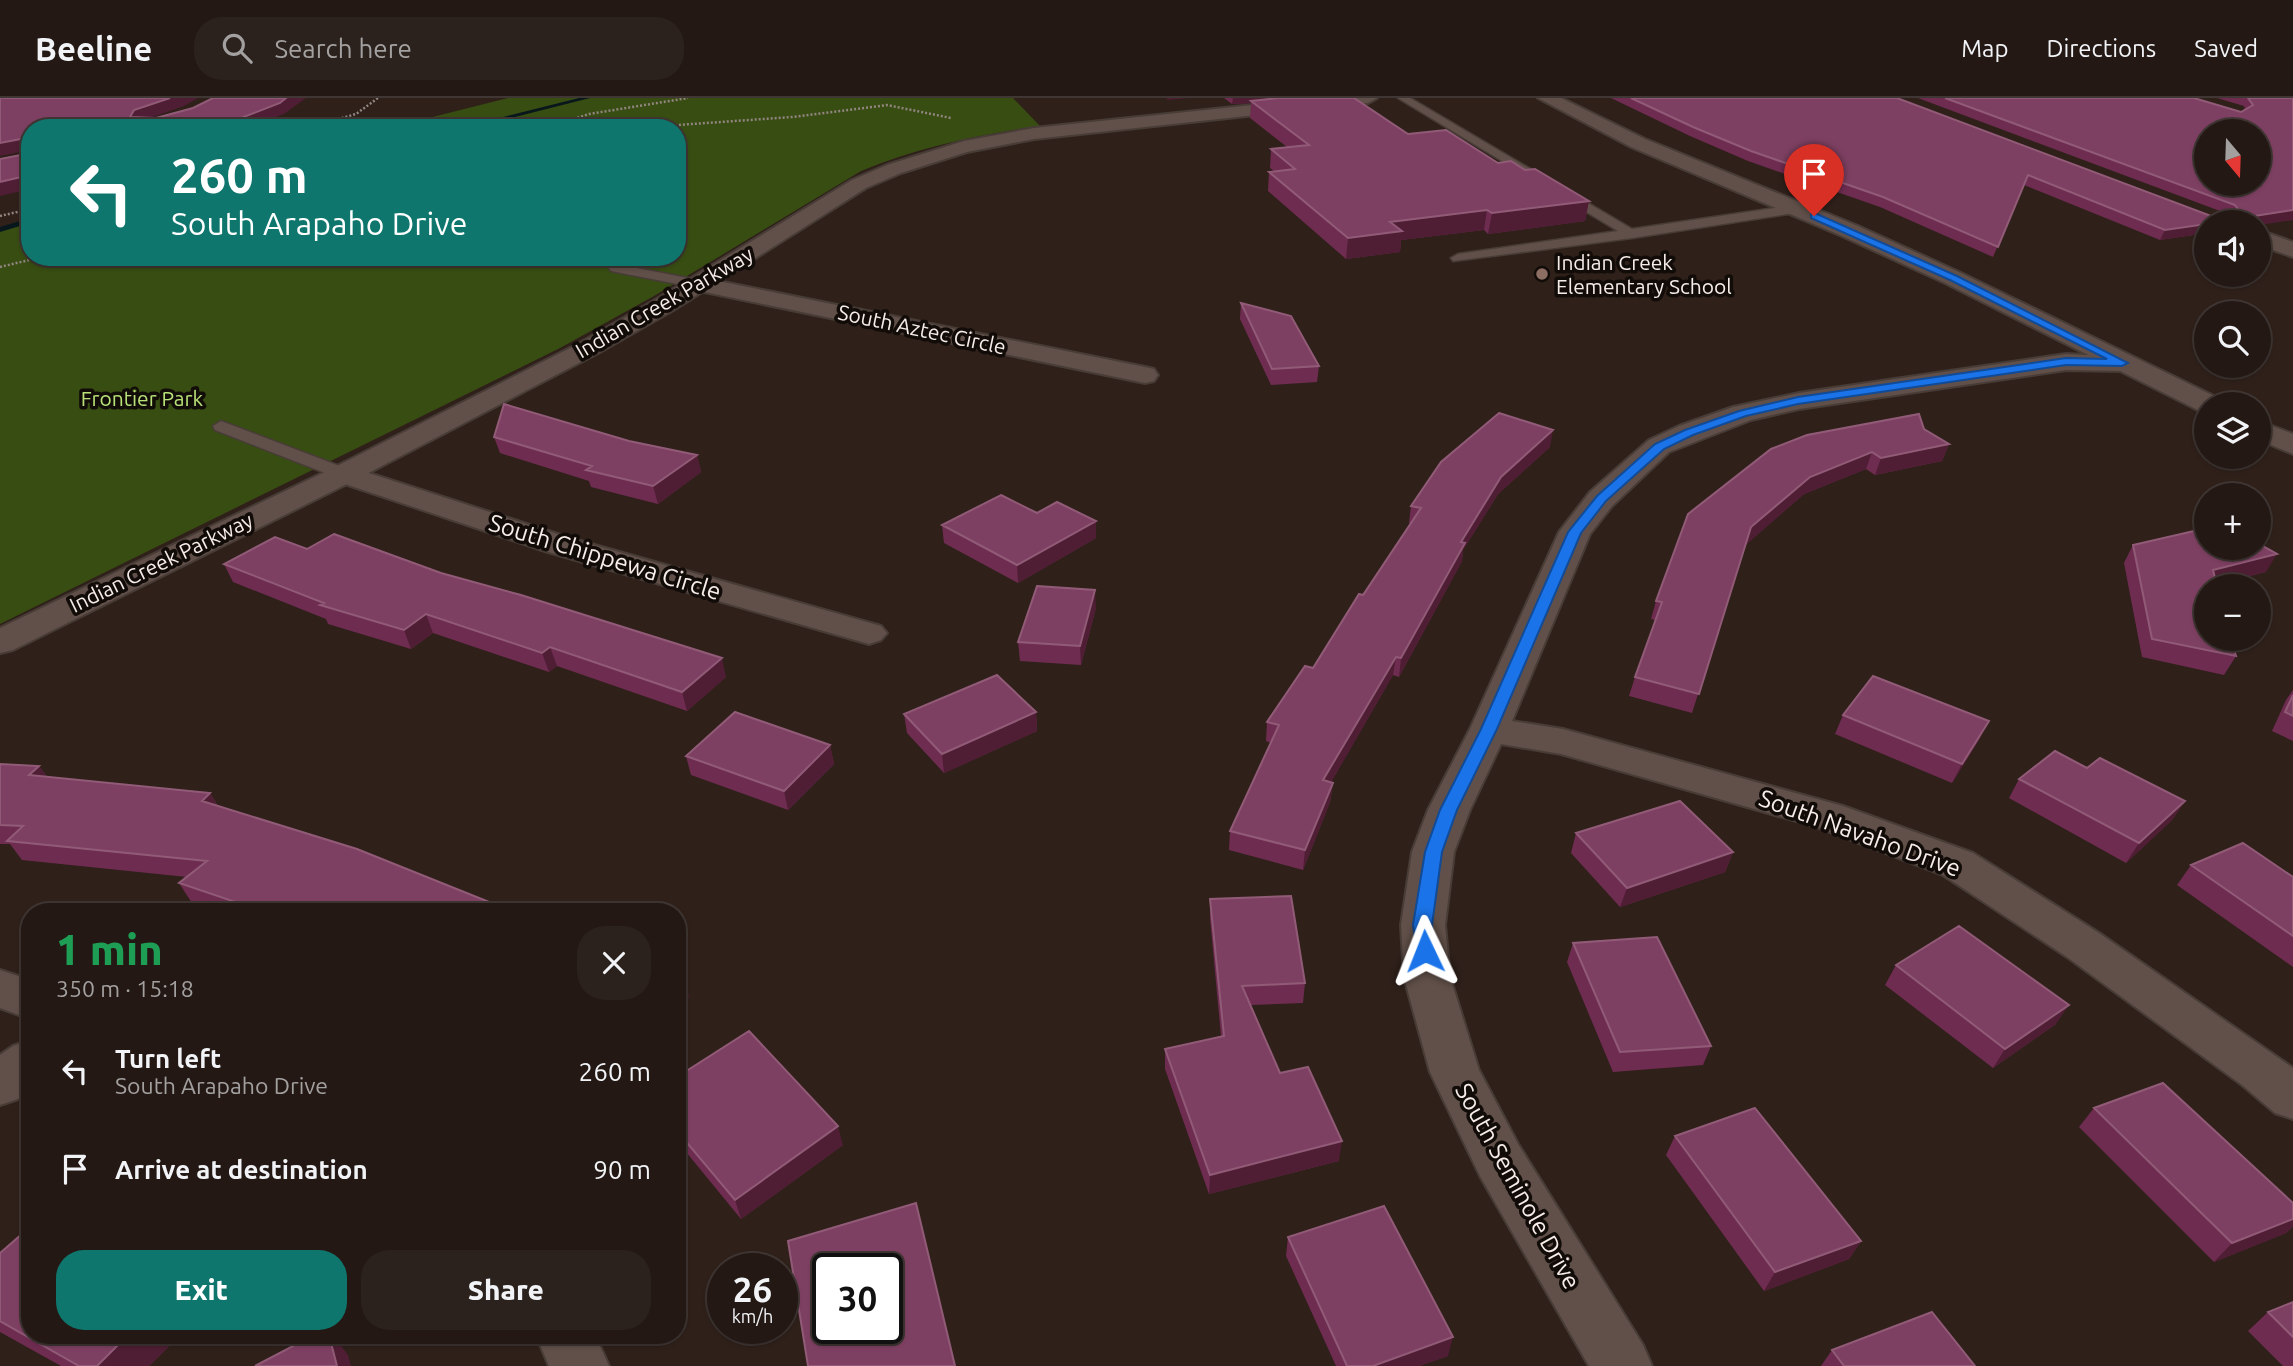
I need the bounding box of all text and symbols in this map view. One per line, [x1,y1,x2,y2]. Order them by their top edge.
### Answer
search box [194,17,684,80]
icon: search [218,29,256,67]
text: Beeline [35,30,152,67]
text: Search here [274,34,412,63]
text: Map [1961,35,2008,62]
text: Directions [2046,35,2156,62]
text: Saved [2194,35,2258,62]
north arrow [2194,119,2272,196]
map controls [2194,119,2271,651]
pin [1784,144,1844,216]
icon: left [56,147,147,238]
text: 260 m [171,147,308,202]
icon: arrive [1795,155,1833,193]
text: South Arapaho Drive [171,205,467,241]
button: sound [2194,210,2271,287]
street label: Indian Creek Parkway [571,241,757,363]
place label: Indian Creek Elementary School [1556,250,1732,298]
marker: Indian Creek Elementary School [1534,266,1550,282]
street label: South Aztec Circle [836,299,1008,359]
button: search [2194,301,2271,378]
park label: Frontier Park [81,386,204,410]
button: layers [2194,392,2271,469]
button: + [2194,483,2271,560]
street label: Indian Creek Parkway [66,507,256,617]
street label: South Chippewa Circle [486,509,724,605]
button: − [2194,574,2271,651]
street label: South Navaho Drive [1756,784,1964,882]
position arrow [1388,914,1462,988]
text: 1 min [56,926,163,973]
button: close [577,926,651,1000]
text: 350 m · 15:18 [56,976,194,1001]
text: Turn left [115,1044,221,1073]
icon: left [56,1052,94,1090]
text: 260 m [579,1057,651,1086]
text: South Arapaho Drive [115,1073,328,1098]
street label: South Seminole Drive [1450,1079,1586,1293]
icon: arrive [56,1150,94,1188]
text: Arrive at destination [115,1155,368,1184]
text: 90 m [593,1155,651,1184]
button: Exit [56,1250,347,1330]
button: Share [361,1250,651,1330]
speed limit sign: 30 [812,1253,903,1344]
text: 26 [733,1269,772,1309]
text: km/h [732,1306,773,1326]

